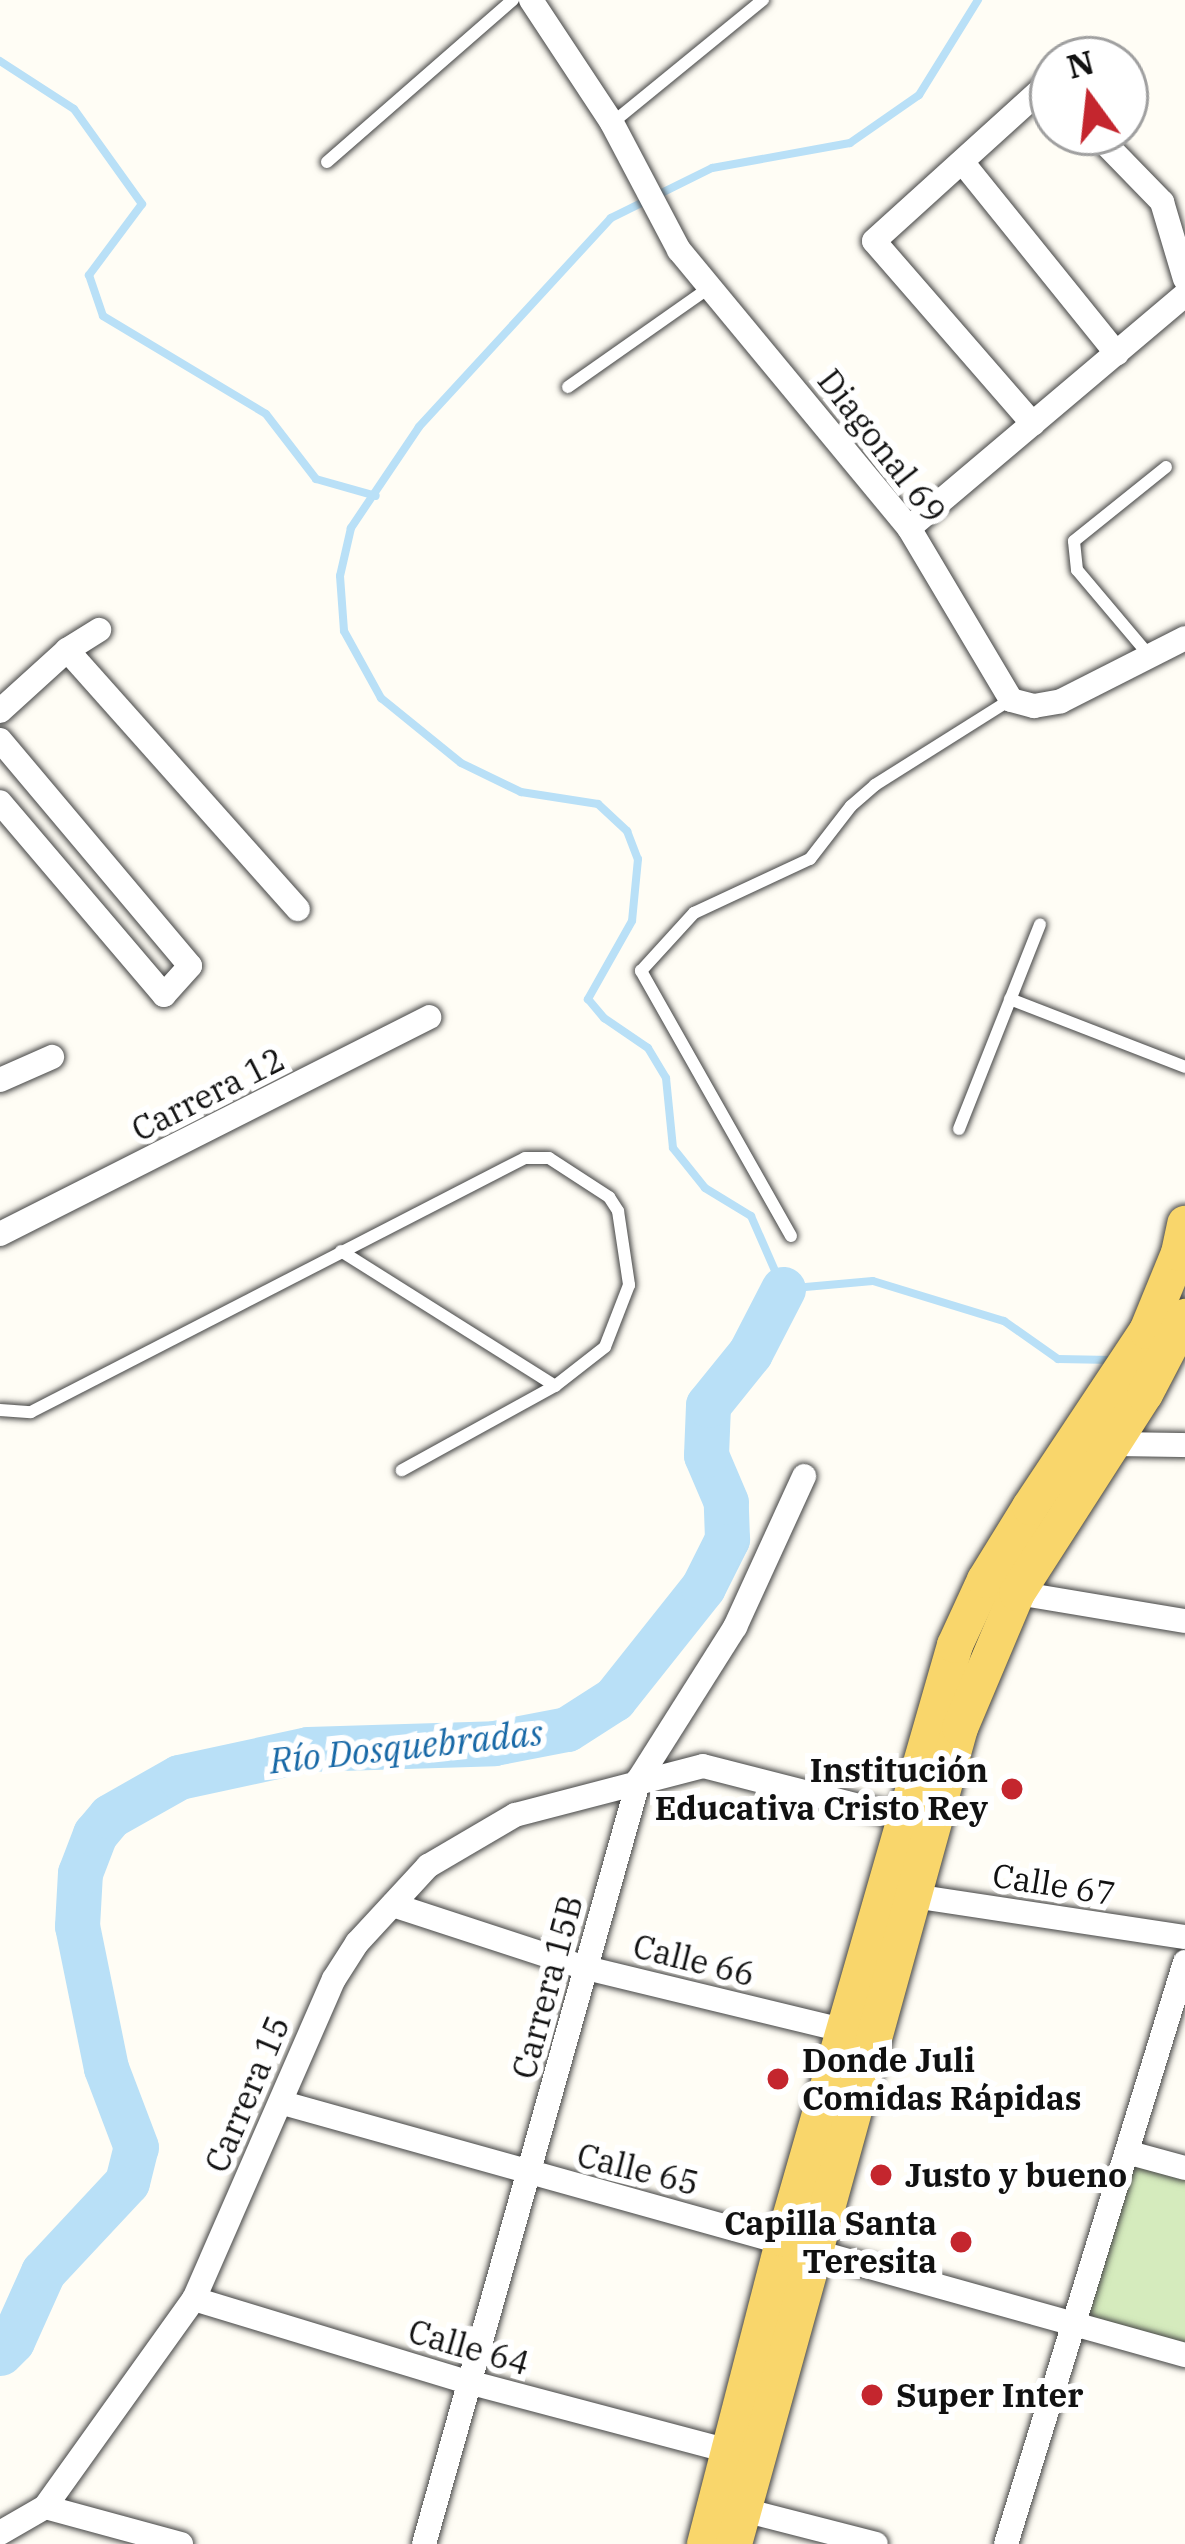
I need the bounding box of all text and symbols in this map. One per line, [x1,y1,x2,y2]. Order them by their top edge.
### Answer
north arrow [1029,36,1149,156]
text: N [1062,39,1098,88]
street label: Diagonal 69 [810,361,954,531]
street label: Carrera 12 [125,1039,291,1149]
water label: Río Dosquebradas [267,1710,545,1782]
place label: Institución Educativa Cristo Rey [655,1750,988,1828]
marker: Institución Educativa Cristo Rey [999,1776,1025,1802]
street label: Calle 67 [990,1855,1118,1913]
street label: Carrera 15B [504,1891,590,2083]
street label: Calle 66 [629,1926,759,1994]
street label: Carrera 15 [196,2010,298,2178]
place label: Donde Juli Comidas Rápidas [802,2040,1082,2118]
marker: Donde Juli Comidas Rápidas [765,2066,791,2092]
street label: Calle 65 [573,2135,703,2203]
place label: Justo y bueno [905,2155,1127,2195]
marker: Justo y bueno [868,2162,894,2188]
place label: Capilla Santa Teresita [724,2203,937,2281]
marker: Capilla Santa Teresita [948,2229,974,2255]
street label: Calle 64 [404,2311,534,2383]
place label: Super Inter [896,2375,1084,2415]
marker: Super Inter [859,2382,885,2408]

